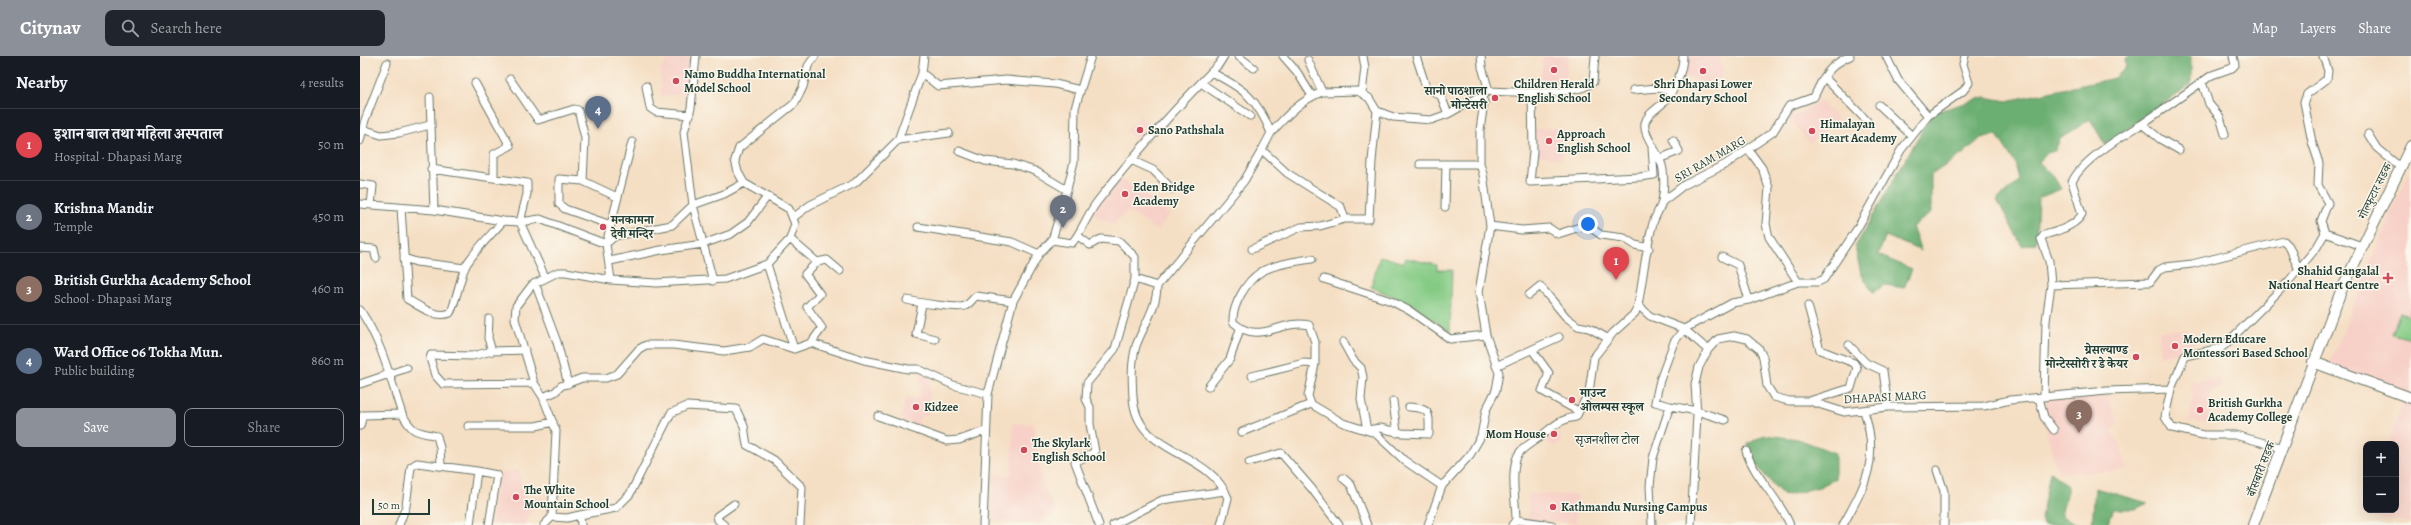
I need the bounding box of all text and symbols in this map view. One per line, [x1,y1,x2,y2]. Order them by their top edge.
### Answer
search box [105,10,385,46]
text: Citynav [20,15,81,41]
icon: search [119,17,141,39]
text: Search here [151,18,222,38]
text: Map [2252,19,2278,38]
text: Layers [2300,19,2336,38]
text: Share [2358,19,2391,38]
marker: Children Herald English School [1549,65,1559,75]
place label: Namo Buddha International Model School [684,66,826,96]
marker: Shri Dhapasi Lower Secondary School [1698,66,1708,76]
text: Nearby [16,71,67,94]
text: 4 results [300,74,344,91]
marker: Namo Buddha International Model School [671,76,681,86]
place label: Children Herald English School [1514,76,1595,106]
place label: Shri Dhapasi Lower Secondary School [1654,76,1752,106]
place label: सानो पाठशाला मोन्टेसरी [1423,83,1488,113]
marker: सानो पाठशाला मोन्टेसरी [1490,93,1500,103]
pin: 4 [585,96,611,129]
place label: Himalayan Heart Academy [1820,116,1897,146]
place label: Sano Pathshala [1148,122,1224,138]
text: इशान बाल तथा महिला अस्पताल [54,124,223,144]
marker: Sano Pathshala [1135,125,1145,135]
place label: Approach English School [1556,126,1631,156]
marker: Himalayan Heart Academy [1807,126,1817,136]
street label: SRI RAM MARG [1672,132,1748,186]
text: 1 [27,136,31,153]
text: 50 m [318,136,344,153]
marker: Approach English School [1544,136,1554,146]
text: Hospital · Dhapasi Marg [54,148,182,165]
street label: गोल्फुटार सडक [2354,159,2396,223]
place label: Eden Bridge Academy [1132,179,1195,209]
marker: Eden Bridge Academy [1120,189,1130,199]
pin: 2 [1050,195,1076,228]
text: Krishna Mandir [54,198,154,218]
text: 2 [26,208,32,225]
text: 450 m [312,208,344,225]
place label: मनकामना देवी मन्दिर [610,212,655,242]
your location [1578,214,1598,234]
text: Temple [54,218,93,235]
marker: मनकामना देवी मन्दिर [598,222,608,232]
pin: 1 [1603,247,1629,280]
place label: Shahid Gangalal National Heart Centre [2268,263,2380,293]
text: British Gurkha Academy School [54,270,251,290]
marker: Shahid Gangalal National Heart Centre [2382,272,2394,284]
text: 3 [26,280,32,297]
text: 460 m [312,280,344,297]
text: School · Dhapasi Marg [54,290,172,307]
place label: Modern Educare Montessori Based School [2183,331,2308,361]
marker: Modern Educare Montessori Based School [2170,341,2180,351]
text: Ward Office 06 Tokha Mun. [54,342,223,362]
place label: ग्रेसल्याण्ड मोन्टेस्सोरी र डे केयर [2045,342,2130,372]
text: 4 [26,352,32,369]
text: 860 m [311,352,344,369]
marker: ग्रेसल्याण्ड मोन्टेस्सोरी र डे केयर [2131,352,2141,362]
text: Public building [54,362,134,379]
place label: माउन्ट ओलम्पस स्कूल [1579,385,1645,416]
street label: DHAPASI MARG [1843,387,1927,407]
marker: माउन्ट ओलम्पस स्कूल [1567,395,1577,405]
place label: British Gurkha Academy College [2207,395,2293,425]
place label: Kidzee [924,399,959,415]
pin: 3 [2066,400,2092,433]
marker: Kidzee [911,402,921,412]
marker: British Gurkha Academy College [2195,405,2205,415]
button: Save [16,408,176,447]
button: Share [184,408,344,447]
place label: Mom House [1486,426,1546,442]
marker: Mom House [1549,429,1559,439]
district label: सृजनशील टोल [1574,431,1640,448]
place label: The Skylark English School [1032,435,1106,465]
street label: बाँसबारी सडक [2243,438,2279,500]
map controls [2363,441,2399,513]
button: + [2363,441,2399,477]
marker: The Skylark English School [1019,445,1029,455]
button: − [2363,477,2399,513]
place label: The White Mountain School [524,482,610,512]
marker: The White Mountain School [511,492,521,502]
scale bar [372,497,430,516]
text: 50 m [378,498,400,513]
place label: Kathmandu Nursing Campus [1561,499,1707,515]
marker: Kathmandu Nursing Campus [1548,502,1558,512]

